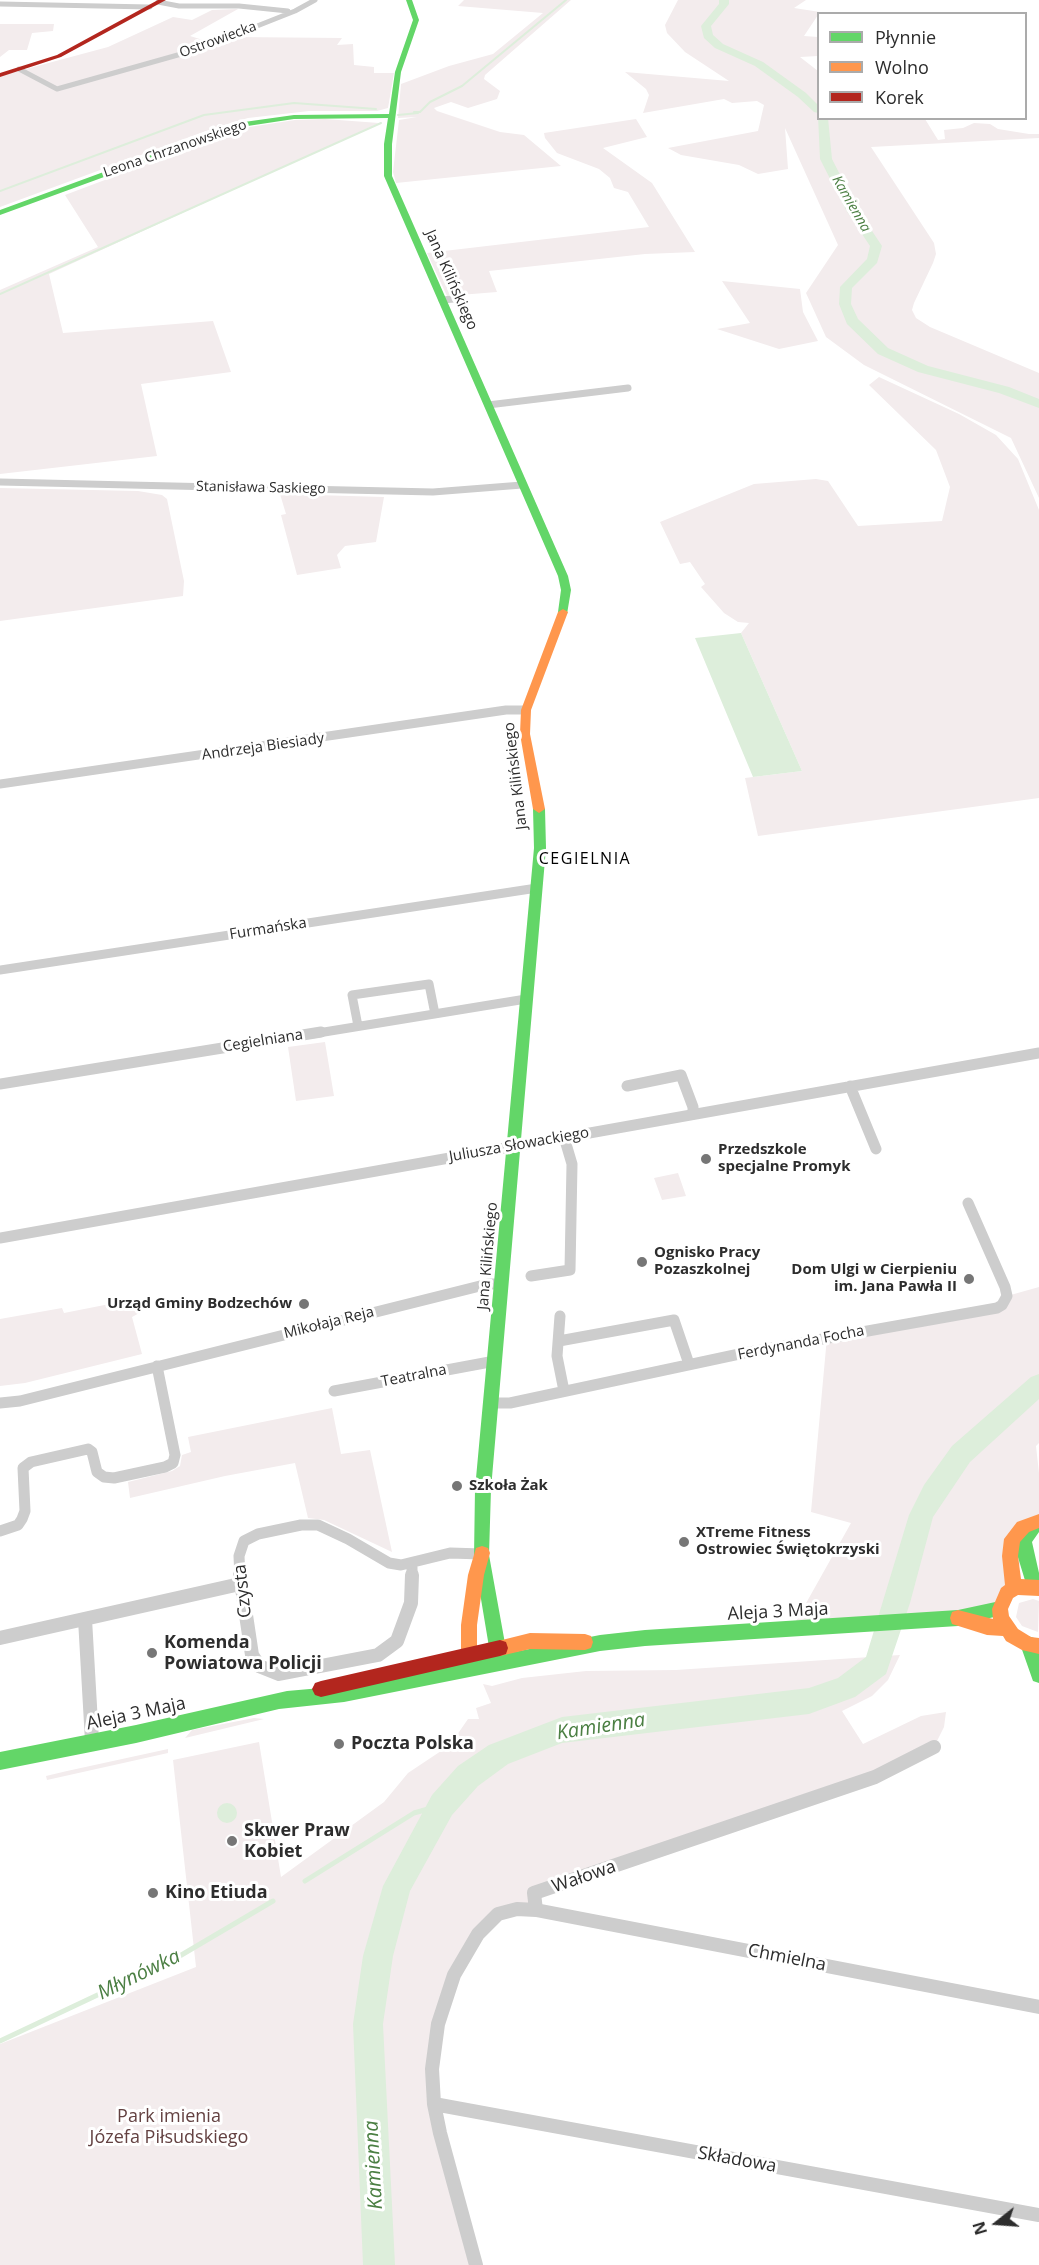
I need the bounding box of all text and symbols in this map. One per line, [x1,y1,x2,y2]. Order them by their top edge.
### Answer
legend [817,12,1027,120]
street label: Ostrowiecka [177,18,259,62]
text: Płynnie [875,25,936,49]
text: Wolno [875,55,929,79]
text: Korek [875,85,924,109]
street label: Leona Chrzanowskiego [101,117,249,181]
water label: Kamienna [828,173,874,235]
street label: Jana Kilińskiego [421,227,481,333]
street label: Stanisława Saskiego [196,478,326,498]
street label: Jana Kilińskiego [500,721,532,831]
street label: Andrzeja Biesiady [201,730,325,764]
district label: CEGIELNIA [539,849,631,869]
street label: Furmańska [228,914,308,944]
street label: Cegielniana [222,1026,304,1056]
street label: Juliusza Słowackiego [448,1124,590,1166]
place label: Przedszkole specjalne Promyk [718,1141,850,1176]
marker: Przedszkole specjalne Promyk [699,1152,713,1166]
street label: Jana Kilińskiego [474,1201,502,1311]
place label: Ognisko Pracy Pozaszkolnej [654,1244,760,1279]
marker: Ognisko Pracy Pozaszkolnej [635,1255,649,1269]
place label: Dom Ulgi w Cierpieniu im. Jana Pawła II [791,1261,957,1296]
marker: Dom Ulgi w Cierpieniu im. Jana Pawła II [962,1272,976,1286]
place label: Urząd Gminy Bodzechów [107,1295,292,1313]
marker: Urząd Gminy Bodzechów [297,1297,311,1311]
street label: Mikołaja Reja [282,1303,376,1343]
street label: Ferdynanda Focha [736,1322,866,1364]
street label: Teatralna [380,1361,448,1391]
place label: Szkoła Żak [469,1477,548,1495]
marker: Szkoła Żak [450,1479,464,1493]
place label: XTreme Fitness Ostrowiec Świętokrzyski [696,1524,880,1559]
marker: XTreme Fitness Ostrowiec Świętokrzyski [677,1535,691,1549]
street label: Czysta [229,1563,257,1619]
street label: Aleja 3 Maja [727,1599,829,1625]
place label: Komenda Powiatowa Policji [164,1632,322,1674]
marker: Komenda Powiatowa Policji [145,1646,159,1660]
street label: Aleja 3 Maja [84,1693,188,1735]
water label: Kamienna [555,1708,647,1746]
place label: Poczta Polska [351,1733,474,1755]
marker: Poczta Polska [332,1737,346,1751]
place label: Skwer Praw Kobiet [244,1820,350,1862]
marker: Skwer Praw Kobiet [225,1834,239,1848]
street label: Wałowa [549,1856,619,1898]
place label: Kino Etiuda [165,1882,268,1904]
marker: Kino Etiuda [146,1886,160,1900]
street label: Chmielna [746,1940,828,1976]
water label: Młynówka [94,1945,184,2005]
park label: Park imienia Józefa Piłsudskiego [90,2106,248,2148]
water label: Kamienna [360,2120,388,2210]
street label: Składowa [696,2142,778,2178]
north arrow [967,2193,1027,2253]
text: N [967,2219,992,2238]

